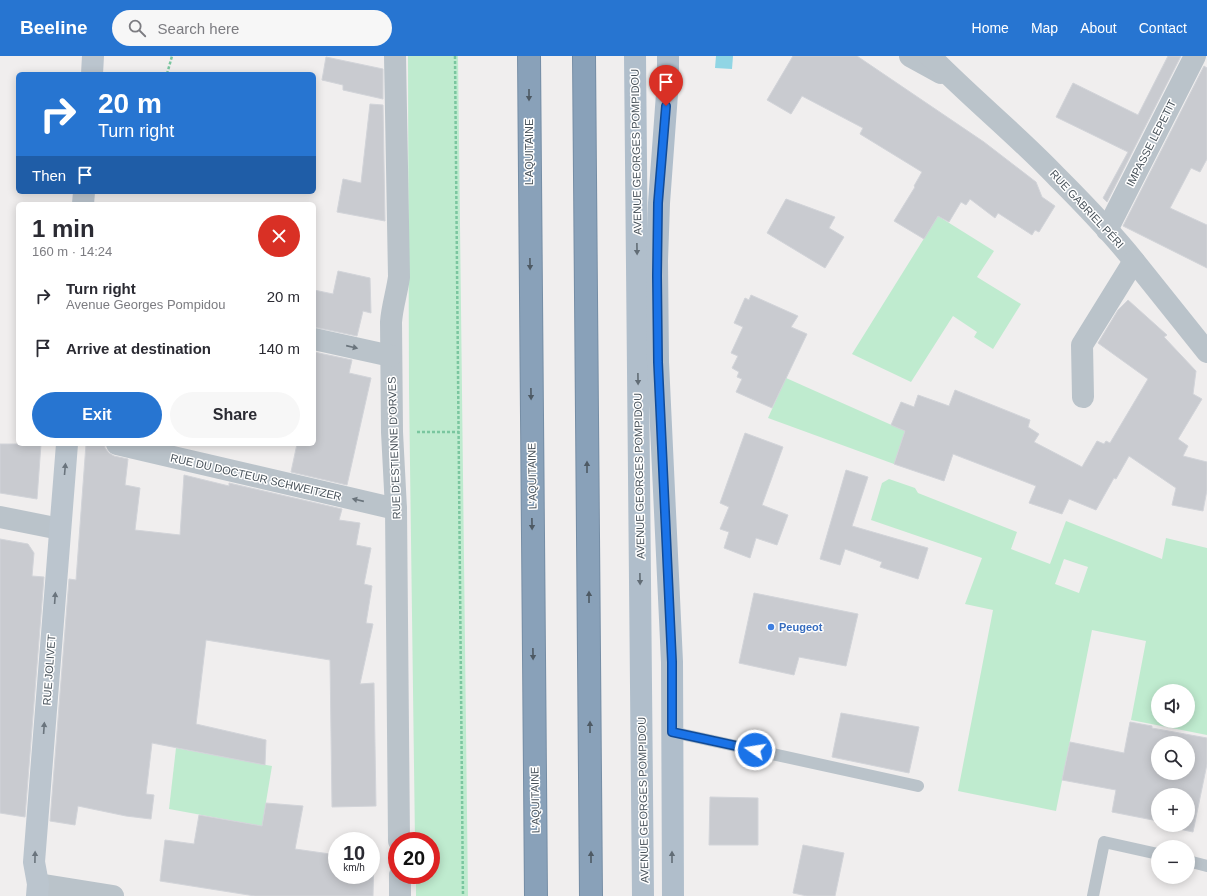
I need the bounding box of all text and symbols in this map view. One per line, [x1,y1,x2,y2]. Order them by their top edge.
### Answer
search box [112,10,392,46]
text: Beeline [20,17,88,38]
icon: search [126,17,148,39]
text: Search here [158,20,239,37]
text: Home [972,20,1009,36]
text: Map [1031,20,1058,36]
text: About [1080,20,1117,36]
text: Contact [1139,20,1187,36]
pin [649,65,683,106]
street label: AVENUE GEORGES POMPIDOU [629,69,643,235]
icon: arrive [655,71,677,93]
icon: right [32,88,84,140]
text: 20 m [98,88,162,119]
one-way arrow [526,89,532,102]
street label: IMPASSE LEPETIT [1124,97,1178,188]
street label: L'AQUITAINE [523,119,535,185]
text: Turn right [98,121,174,141]
icon: arrive [74,164,96,186]
text: Then [32,167,66,184]
street label: RUE GABRIEL PÉRI [1048,168,1126,250]
text: 1 min [32,215,95,242]
button: close [258,215,300,257]
one-way arrow [634,243,640,256]
text: 160 m · 14:24 [32,244,112,259]
one-way arrow [527,258,533,271]
text: Turn right [66,280,136,297]
icon: right [32,285,54,307]
text: 20 m [267,288,300,305]
text: Avenue Georges Pompidou [66,297,225,312]
icon: arrive [32,337,54,359]
text: Arrive at destination [66,340,211,357]
text: 140 m [258,340,300,357]
one-way arrow [346,345,358,351]
one-way arrow [635,373,641,386]
street label: RUE D'ESTIENNE D'ORVES [386,376,402,520]
one-way arrow [528,388,534,401]
button: Exit [32,392,162,438]
button: Share [170,392,300,438]
street label: AVENUE GEORGES POMPIDOU [632,393,646,559]
street label: L'AQUITAINE [525,443,539,509]
street label: RUE DU DOCTEUR SCHWEITZER [169,451,343,503]
one-way arrow [584,461,591,473]
one-way arrow [62,463,69,475]
one-way arrow [352,497,364,503]
one-way arrow [529,518,535,531]
one-way arrow [637,573,643,586]
one-way arrow [585,591,592,603]
one-way arrow [51,592,58,604]
place label: Peugeot [779,621,823,633]
marker: Peugeot [766,622,776,632]
street label: RUE JOLIVET [41,634,57,706]
one-way arrow [530,648,537,660]
map controls [1151,684,1195,884]
button: sound [1151,684,1195,728]
street label: AVENUE GEORGES POMPIDOU [636,717,650,883]
one-way arrow [586,721,593,733]
one-way arrow [41,722,48,734]
position arrow [734,729,776,771]
button: search [1151,736,1195,780]
street label: L'AQUITAINE [528,767,542,833]
button: + [1151,788,1195,832]
speed limit sign: 20 [388,832,440,884]
button: − [1151,840,1195,884]
text: 10 [343,842,365,864]
one-way arrow [32,850,38,863]
one-way arrow [588,850,594,863]
one-way arrow [669,850,675,863]
text: km/h [343,862,365,873]

